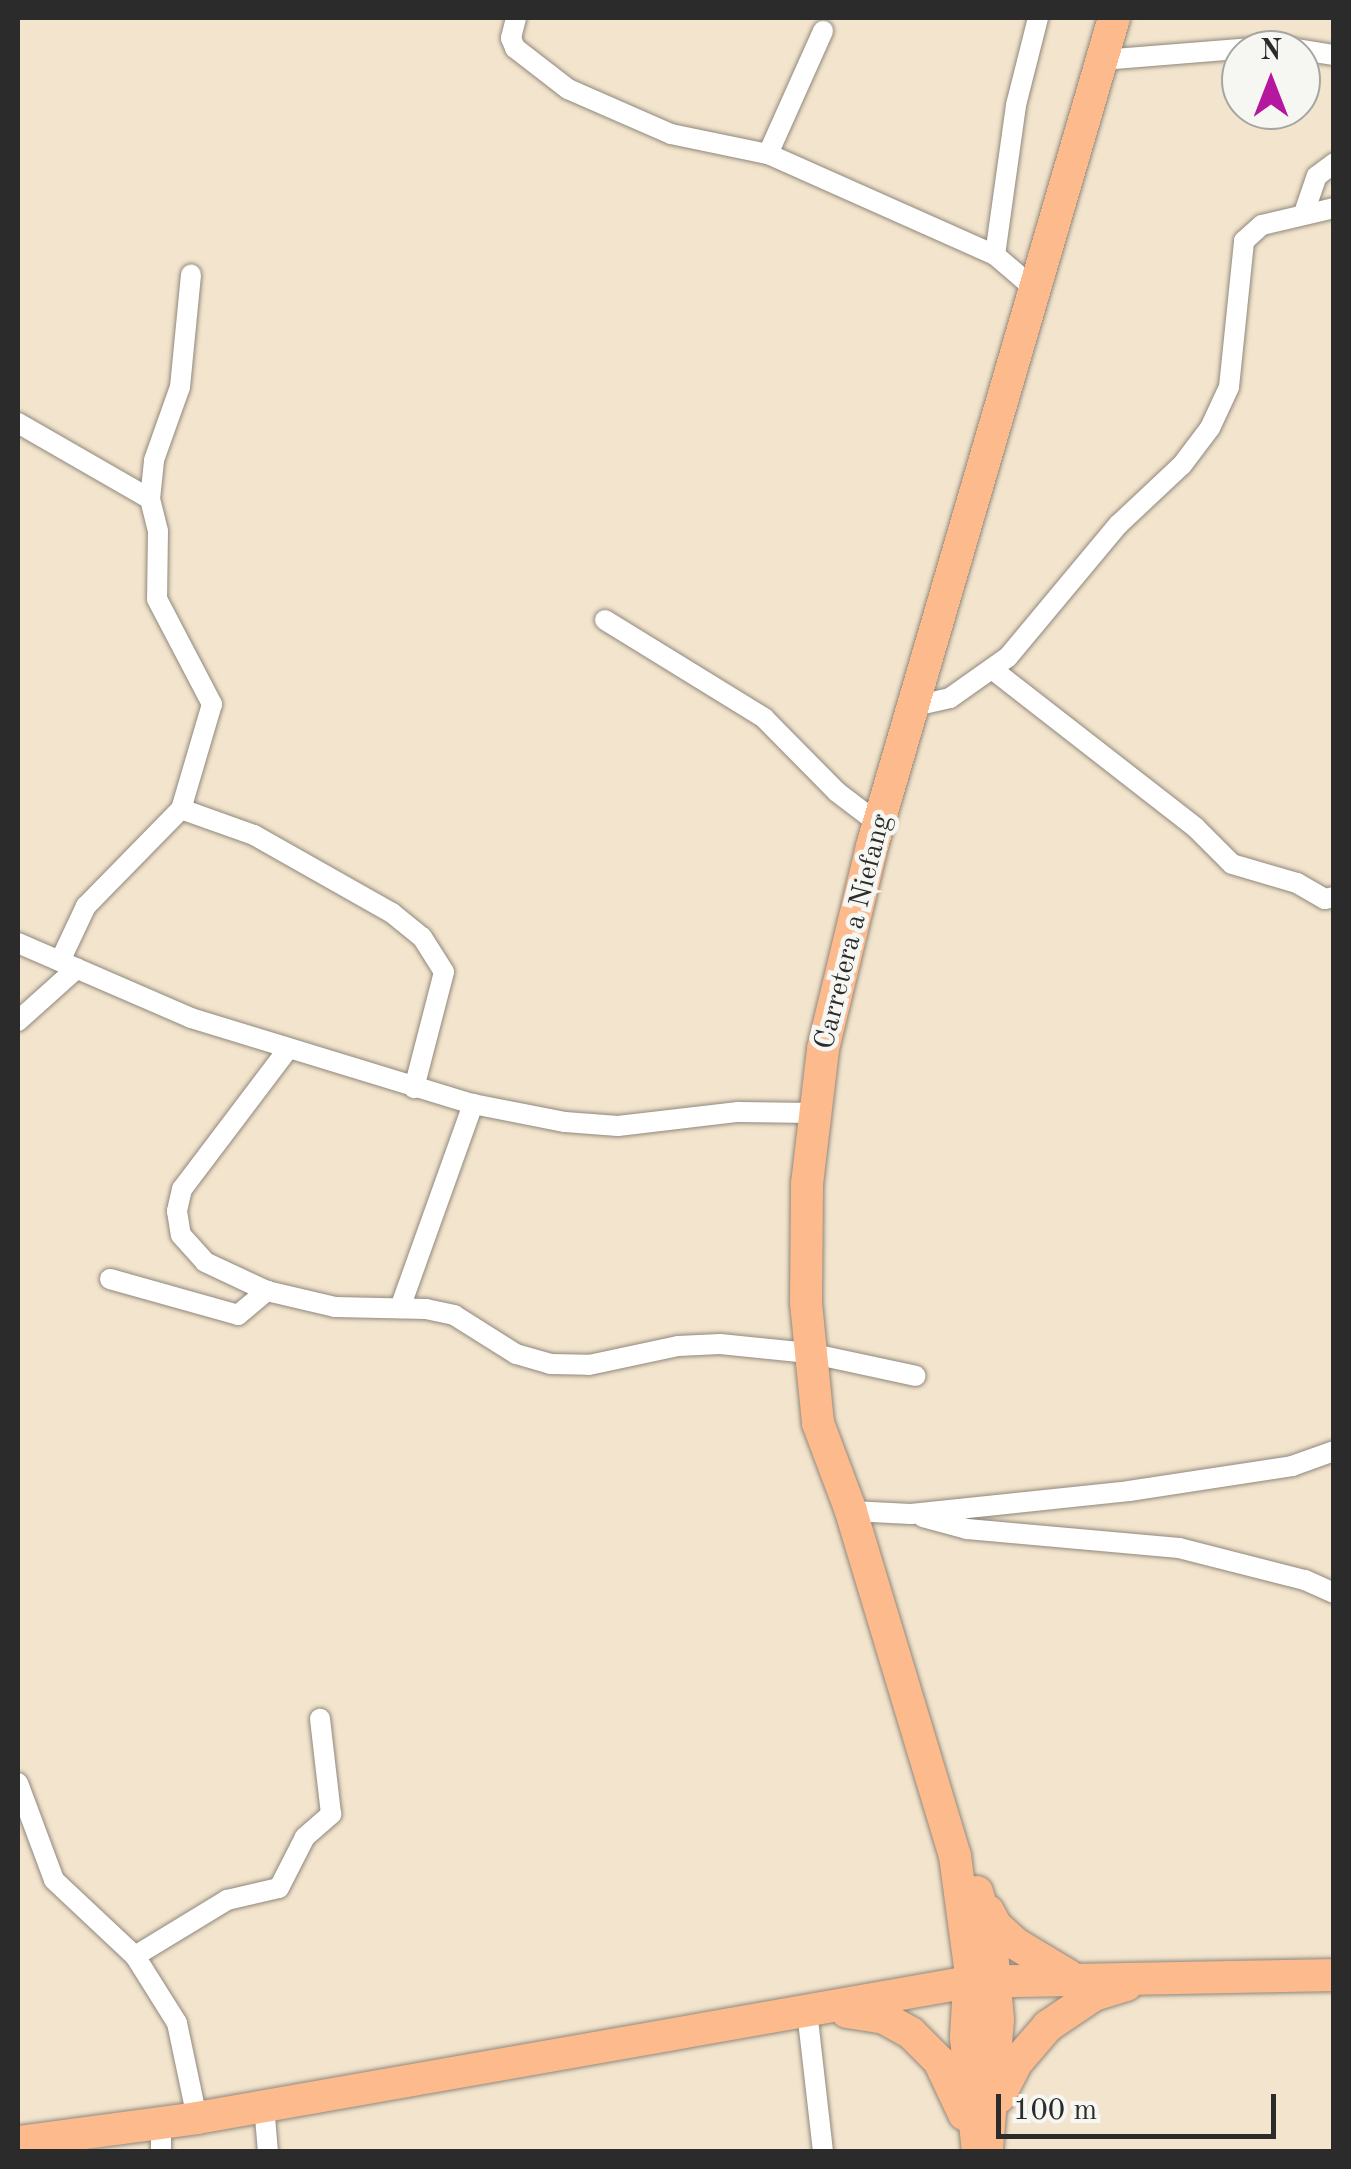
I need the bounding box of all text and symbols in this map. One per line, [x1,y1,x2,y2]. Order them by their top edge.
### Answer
north arrow [1221,30,1321,130]
text: N [1260,38,1282,66]
street label: Carretera a Niefang [809,811,899,1053]
scale bar [1001,2074,1281,2136]
text: 100 m [1013,2096,1097,2126]

